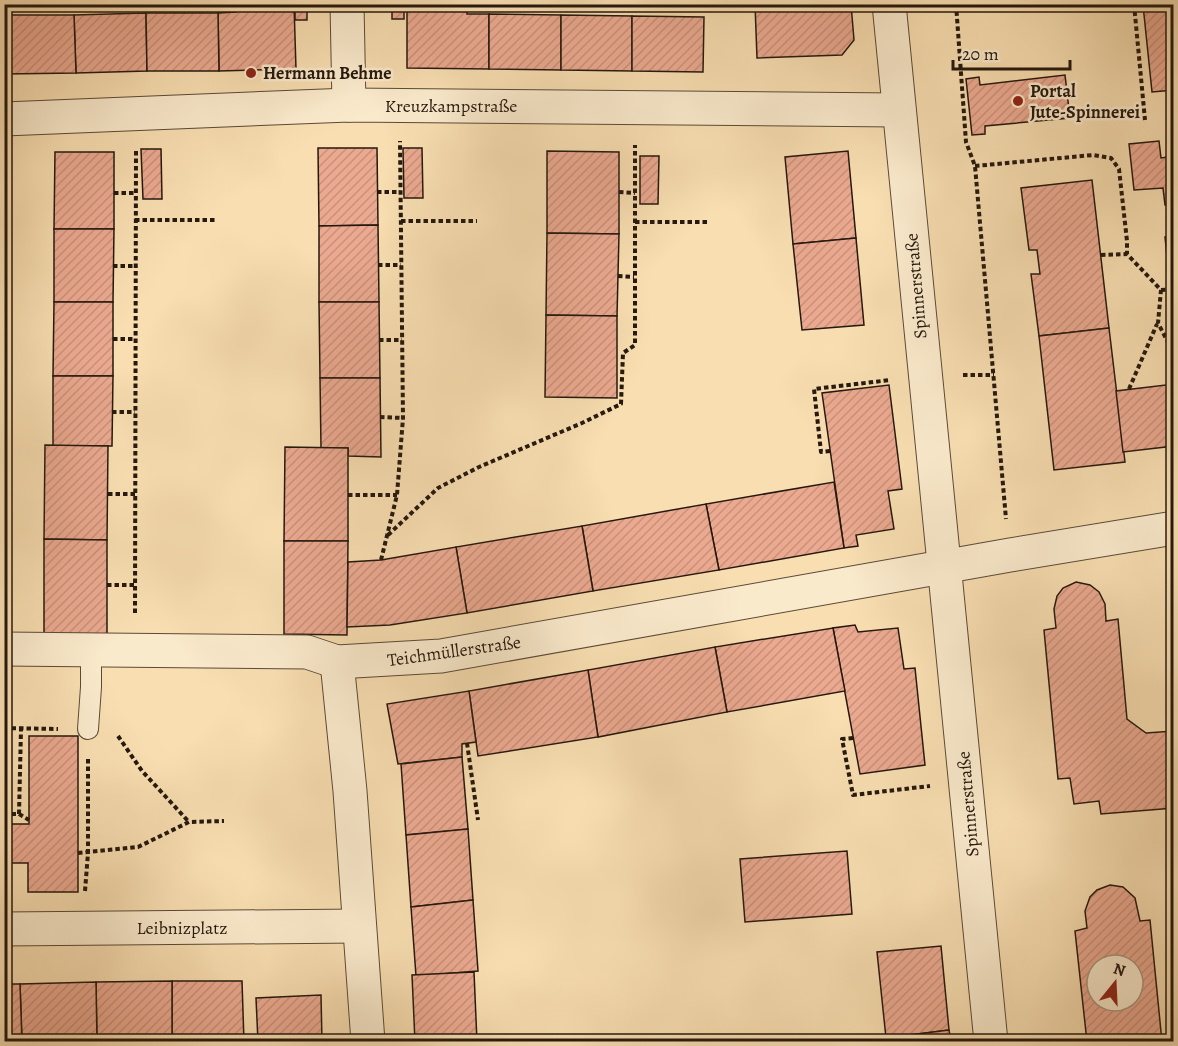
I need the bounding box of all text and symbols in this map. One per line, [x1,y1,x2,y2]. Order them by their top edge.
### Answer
scale bar [953,33,1070,71]
text: 20 m [962,42,999,66]
place label: Hermann Behme [263,61,392,85]
marker: Hermann Behme [244,66,258,80]
place label: Portal Jute-Spinnerei [1030,79,1140,124]
street label: Kreuzkampstraße [385,94,517,118]
marker: Portal Jute-Spinnerei [1011,94,1025,108]
street label: Spinnerstraße [899,232,933,340]
street label: Teichmüllerstraße [386,630,522,672]
street label: Spinnerstraße [951,750,985,858]
street label: Leibnizplatz [136,916,228,940]
north arrow [1085,953,1145,1013]
text: N [1110,957,1129,982]

